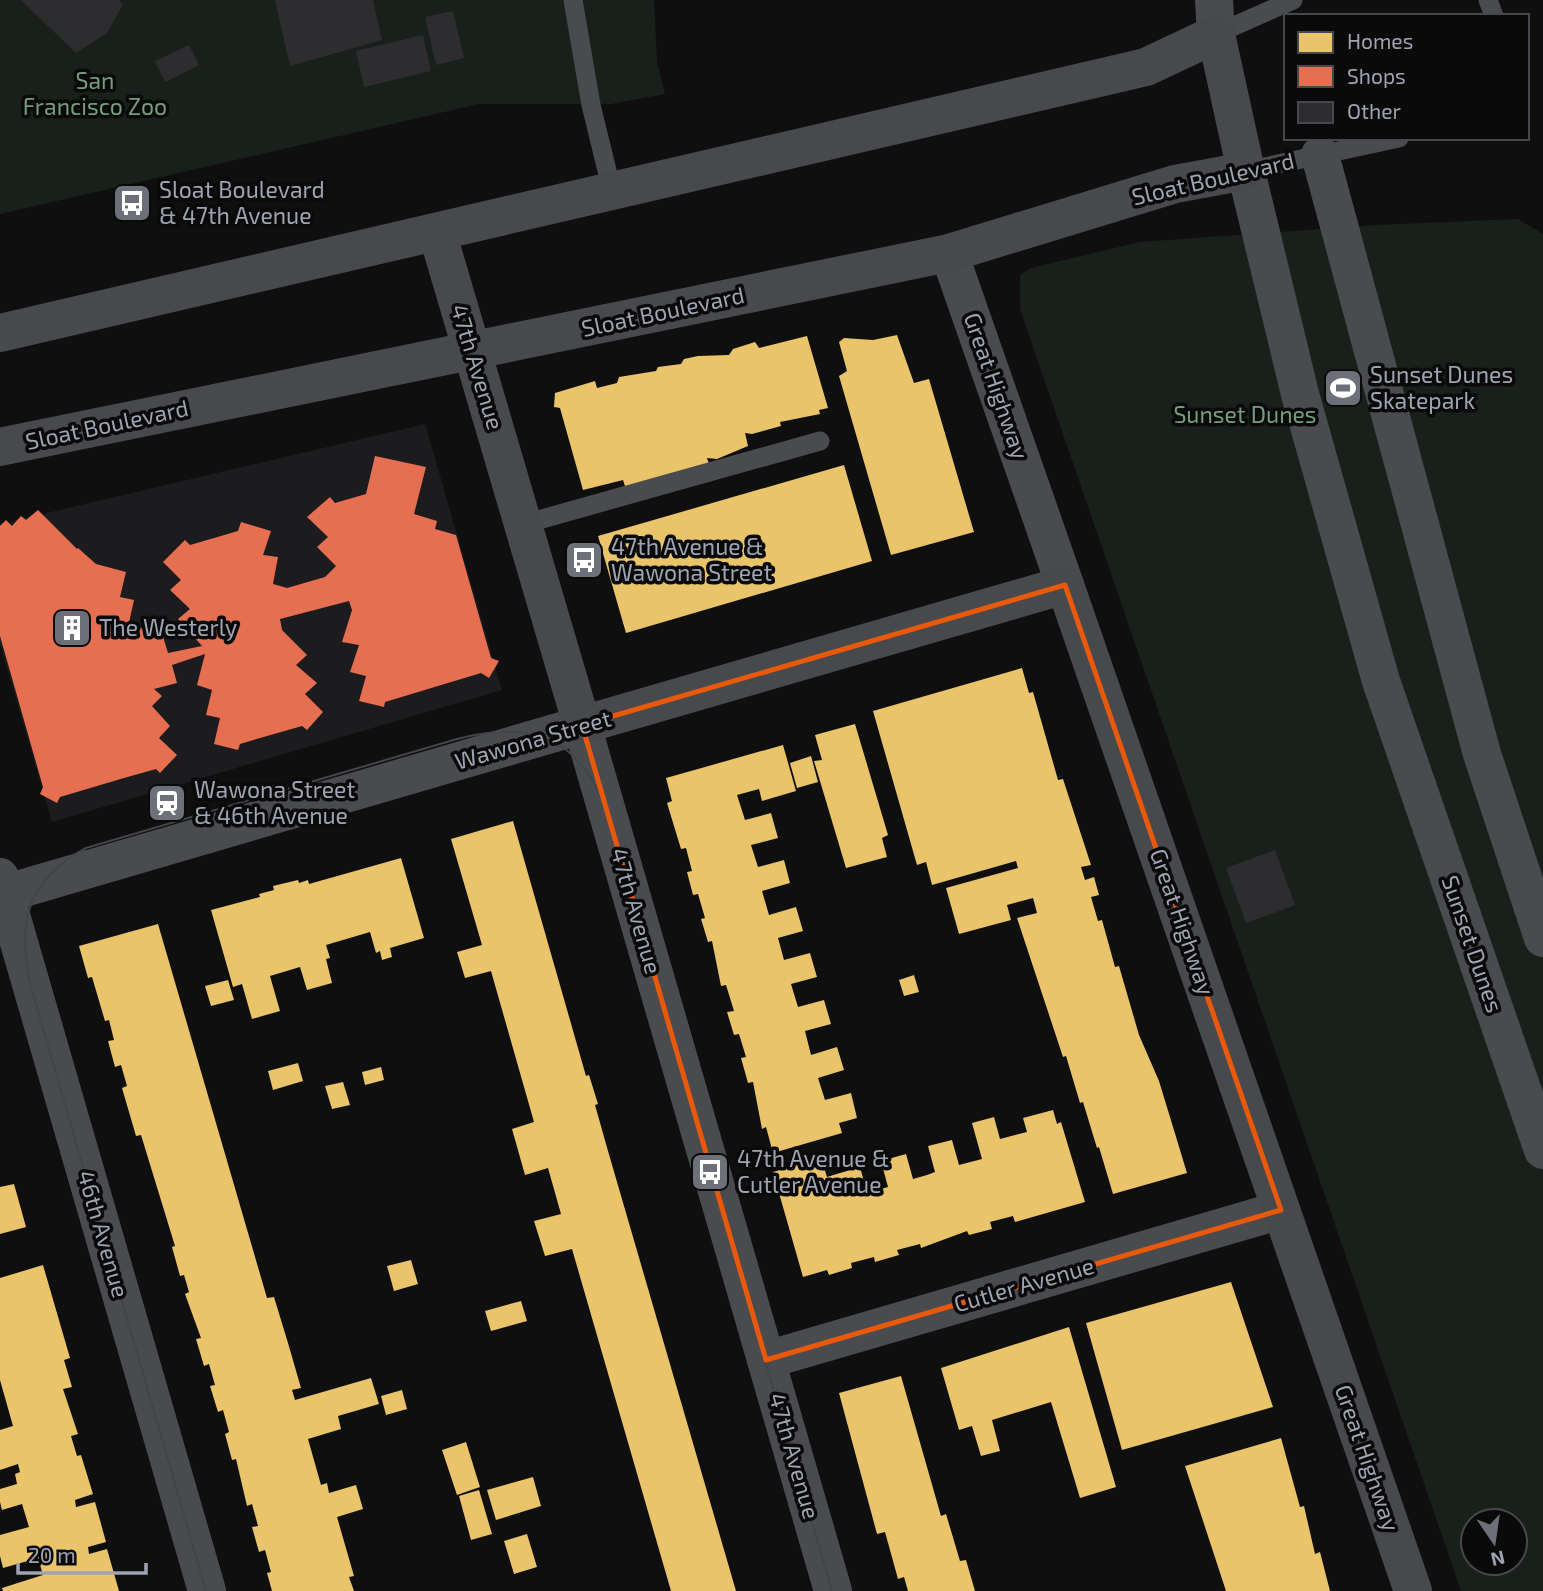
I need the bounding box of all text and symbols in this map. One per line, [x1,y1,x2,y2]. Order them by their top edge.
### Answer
legend [1284,14,1529,140]
text: Homes [1347,28,1413,53]
text: Shops [1347,63,1406,88]
park label: San Francisco Zoo [23,66,167,120]
text: Other [1347,98,1402,123]
street label: Sloat Boulevard [1129,146,1297,210]
place label: Sloat Boulevard & 47th Avenue [159,175,325,229]
bus stop icon: Sloat Boulevard & 47th Avenue [111,182,153,224]
street label: Sloat Boulevard [579,280,747,342]
street label: 47th Avenue [446,301,510,433]
street label: Great Highway [959,309,1035,463]
place label: Sunset Dunes Skatepark [1370,360,1513,414]
sports icon: Sunset Dunes Skatepark [1322,367,1364,409]
street label: Sloat Boulevard [23,393,191,455]
park label: Sunset Dunes [1173,400,1317,428]
place label: 47th Avenue & Wawona Street [611,532,772,586]
bus stop icon: 47th Avenue & Wawona Street [563,539,605,581]
building icon: The Westerly [51,607,93,649]
place label: The Westerly [99,613,237,641]
street label: Wawona Street [451,703,614,775]
place label: Wawona Street & 46th Avenue [194,775,355,829]
station icon: Wawona Street & 46th Avenue [146,782,188,824]
street label: 47th Avenue [606,845,668,977]
street label: Great Highway [1145,845,1221,999]
street label: Sunset Dunes [1436,871,1509,1016]
place label: 47th Avenue & Cutler Avenue [737,1144,890,1198]
bus stop icon: 47th Avenue & Cutler Avenue [689,1151,731,1193]
street label: 46th Avenue [72,1167,135,1301]
street label: Cutler Avenue [950,1251,1097,1317]
street label: Great Highway [1330,1381,1406,1535]
street label: 47th Avenue [764,1390,826,1522]
north arrow [1459,1507,1529,1577]
scale bar [18,1532,145,1576]
text: 20 m [28,1542,76,1567]
text: N [1489,1546,1507,1572]

